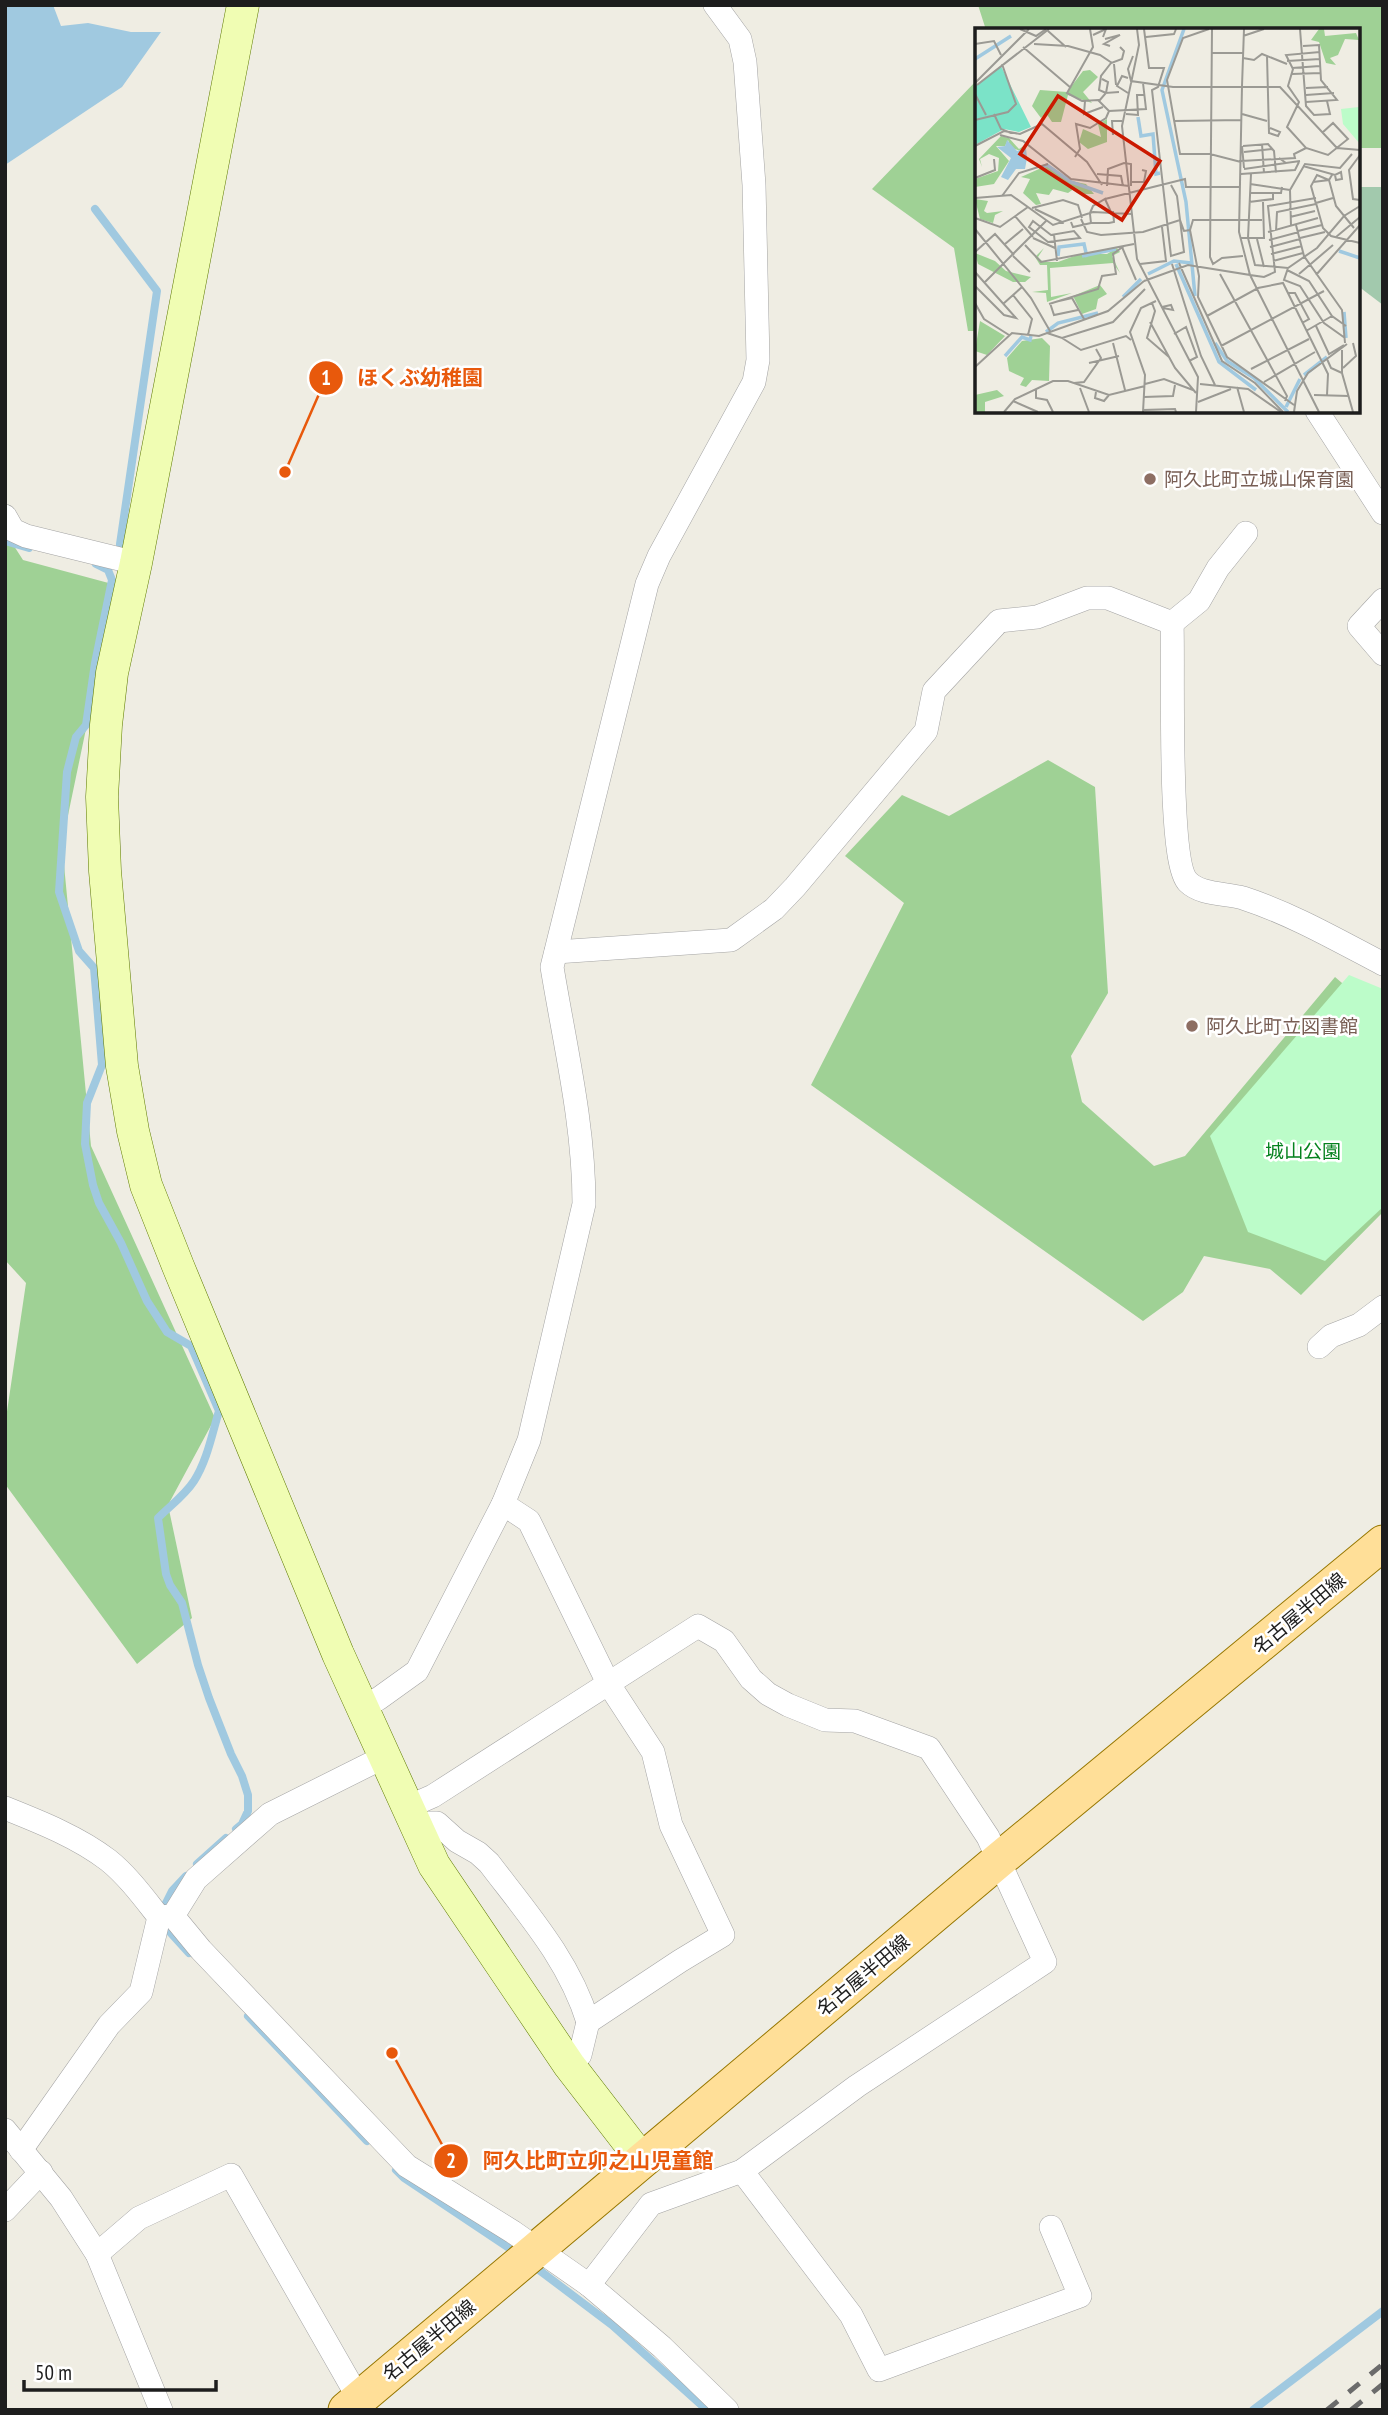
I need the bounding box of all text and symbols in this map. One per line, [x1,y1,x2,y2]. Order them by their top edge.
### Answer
inset map [975,28,1360,413]
callout: ほくぶ幼稚園 [308,357,497,399]
text: 1 [321,364,331,391]
text: ほくぶ幼稚園 [357,364,483,391]
place label: 阿久比町立城山保育園 [1164,467,1354,491]
marker: 阿久比町立城山保育園 [1142,471,1158,487]
place label: 阿久比町立図書館 [1206,1014,1358,1038]
marker: 阿久比町立図書館 [1184,1018,1200,1034]
park label: 城山公園 [1265,1139,1341,1163]
street label: 名古屋半田線 [1248,1567,1350,1659]
street label: 名古屋半田線 [812,1929,914,2021]
callout: 阿久比町立卯之山児童館 [433,2140,727,2182]
text: 2 [446,2147,456,2174]
text: 阿久比町立卯之山児童館 [483,2147,714,2174]
street label: 名古屋半田線 [378,2294,480,2386]
scale bar [24,2348,217,2392]
text: 50 m [35,2359,72,2386]

